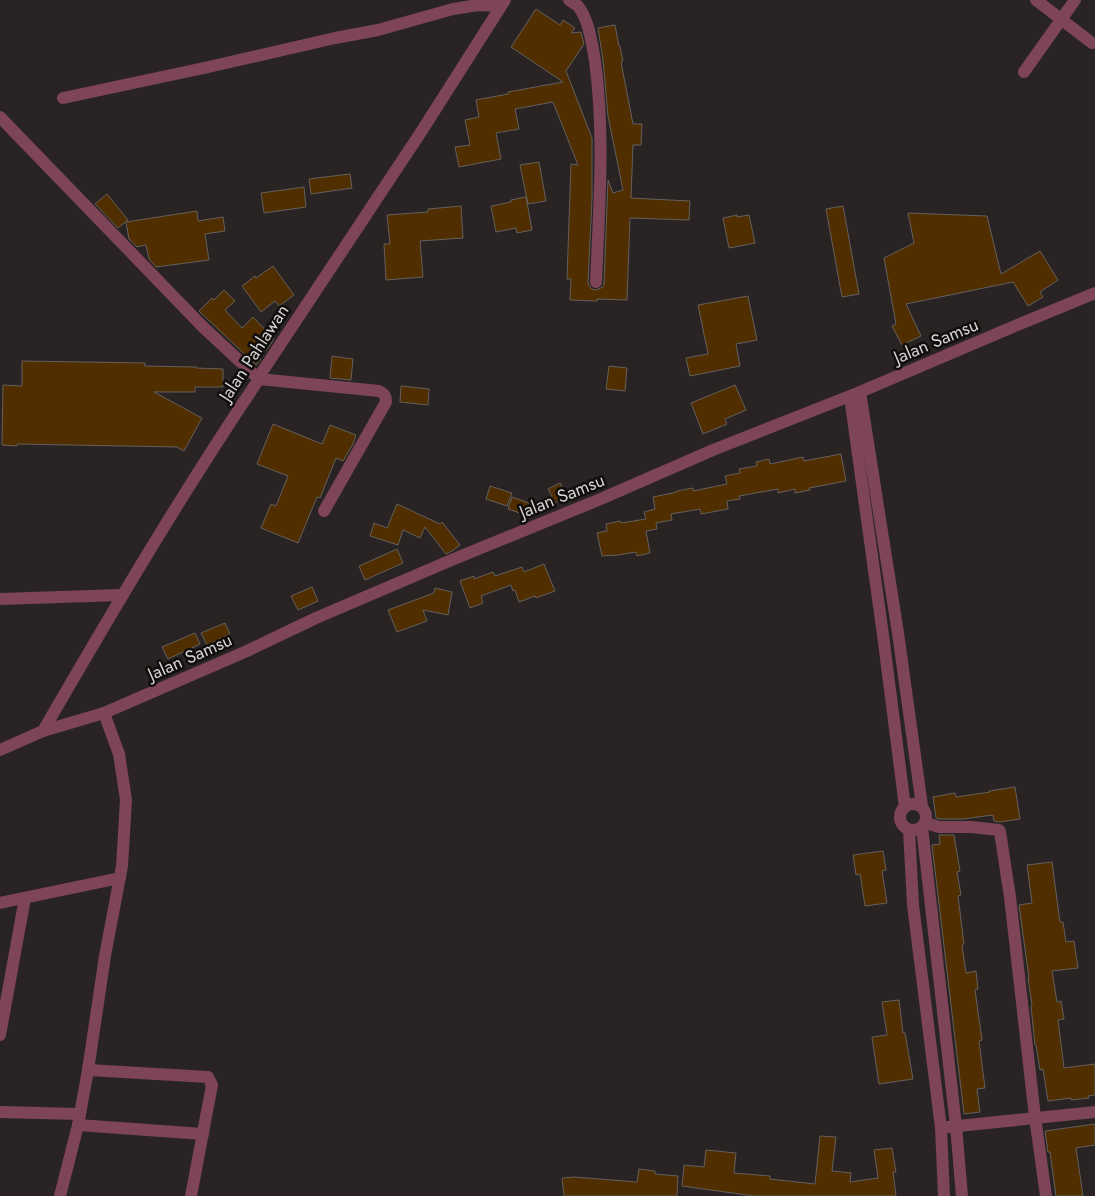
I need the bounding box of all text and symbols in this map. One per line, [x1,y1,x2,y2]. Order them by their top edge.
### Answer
street label: Jalan Pahlawan [212,299,295,408]
street label: Jalan Samsu [888,311,982,371]
street label: Jalan Samsu [514,467,609,526]
street label: Jalan Samsu [142,627,236,688]

